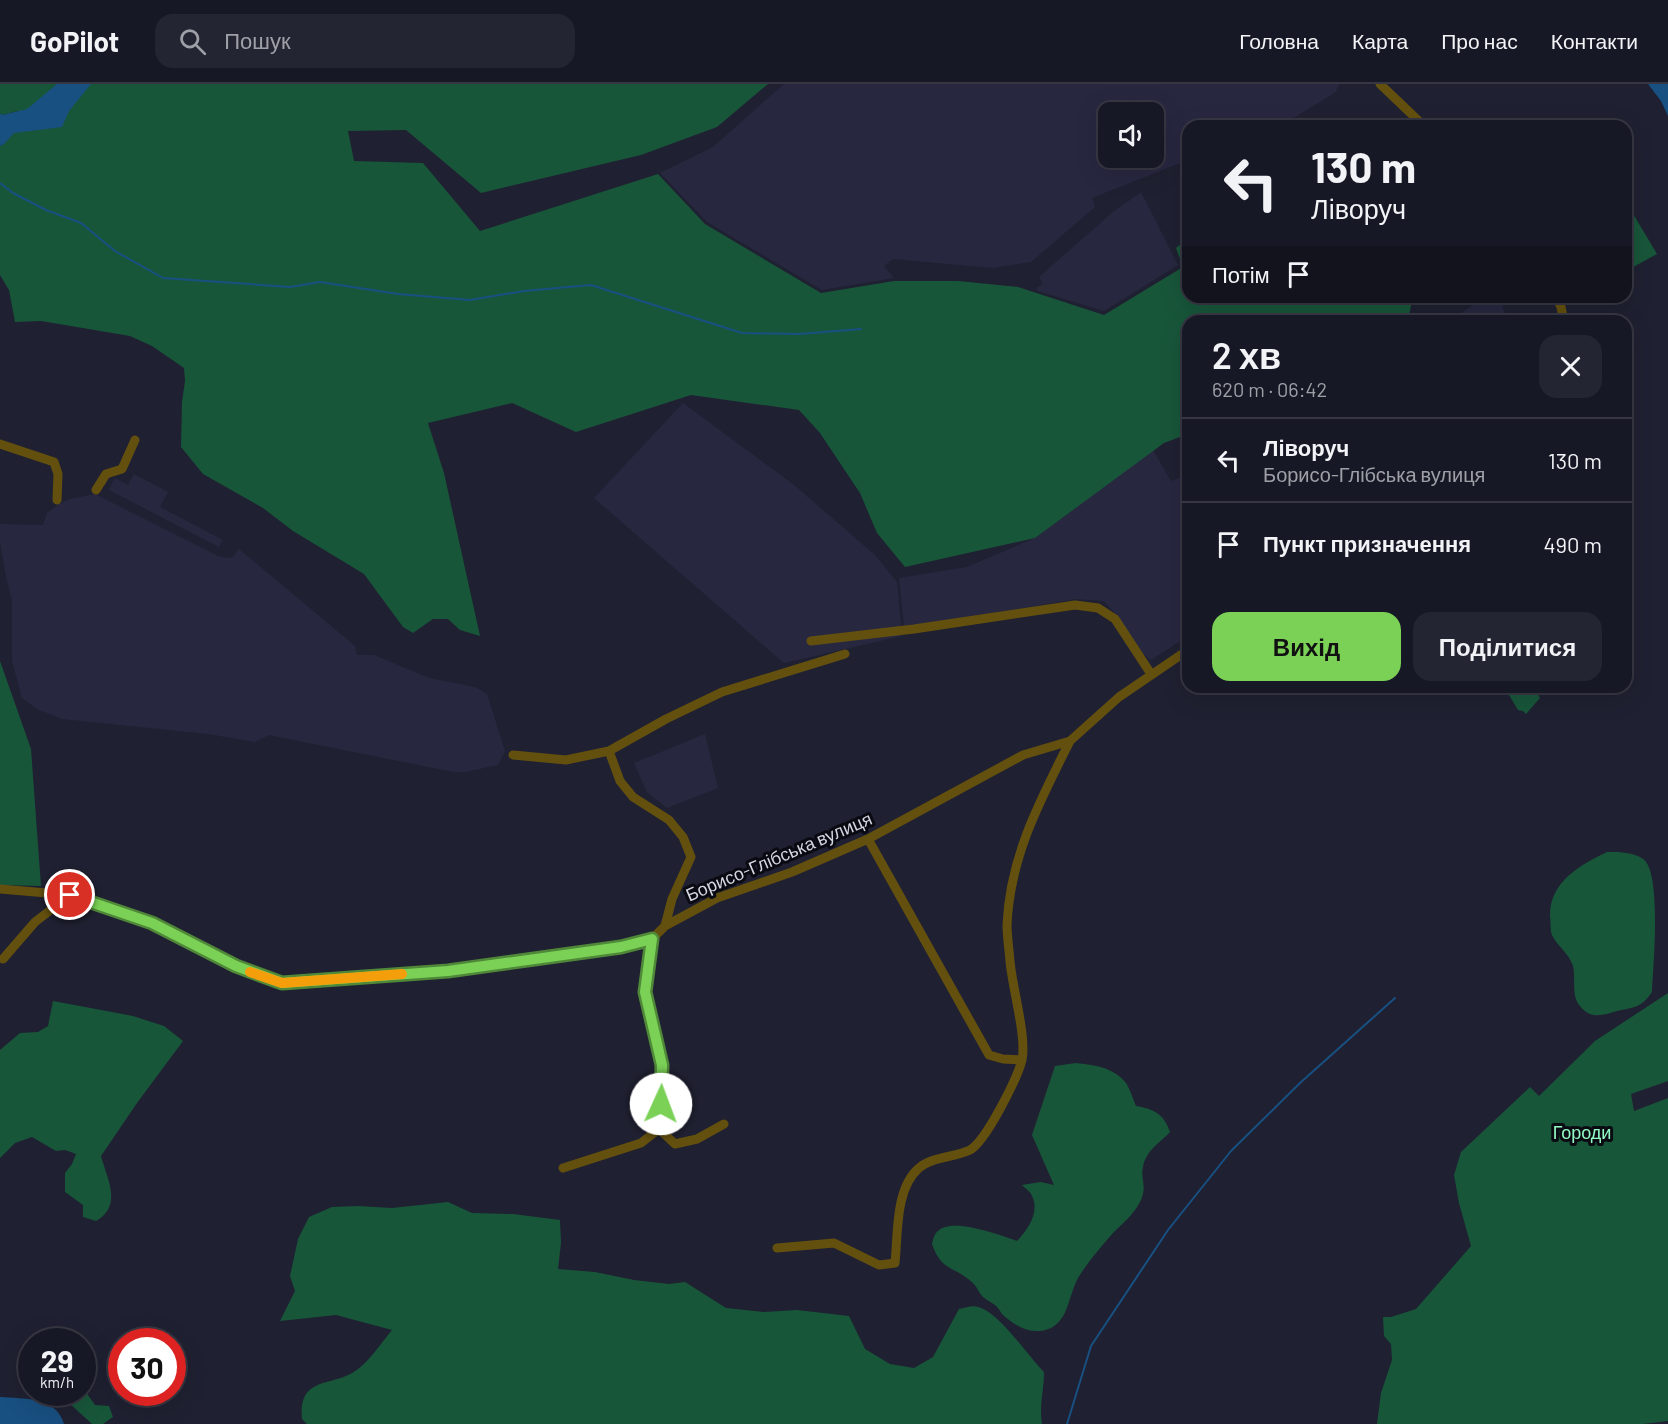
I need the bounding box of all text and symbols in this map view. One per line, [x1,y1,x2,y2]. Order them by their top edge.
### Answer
search box [155,14,575,68]
text: GoPilot [30,24,119,58]
icon: search [176,25,209,58]
text: Пошук [224,27,291,53]
text: Головна [1239,28,1319,53]
text: Карта [1352,28,1408,53]
text: Про нас [1441,28,1518,53]
text: Контакти [1551,28,1638,53]
map controls [1098,102,1164,168]
button: sound [1098,102,1164,168]
text: 130 m [1311,141,1416,191]
icon: left [1212,144,1290,222]
text: Ліворуч [1311,192,1406,224]
icon: arrive [1282,258,1315,291]
text: Потім [1212,261,1270,287]
text: 2 хв [1212,333,1281,376]
button: close [1539,335,1602,398]
text: 620 m · 06:42 [1212,377,1327,401]
text: Ліворуч [1263,434,1349,460]
icon: left [1212,444,1245,477]
text: 130 m [1548,447,1602,473]
text: Борисо-Глібська вулиця [1263,462,1485,486]
icon: arrive [1212,528,1245,561]
text: Пункт призначення [1263,530,1471,556]
text: 490 m [1543,531,1602,557]
button: Вихід [1212,612,1401,681]
button: Поділитися [1413,612,1602,681]
street label: Борисо-Глібська вулиця [682,807,875,905]
pin [44,869,95,920]
icon: arrive [53,878,86,911]
position arrow [629,1072,693,1136]
park label: Городи [1553,1121,1611,1143]
speed limit sign: 30 [108,1328,186,1406]
text: 29 [41,1342,73,1378]
text: km/h [40,1373,74,1391]

